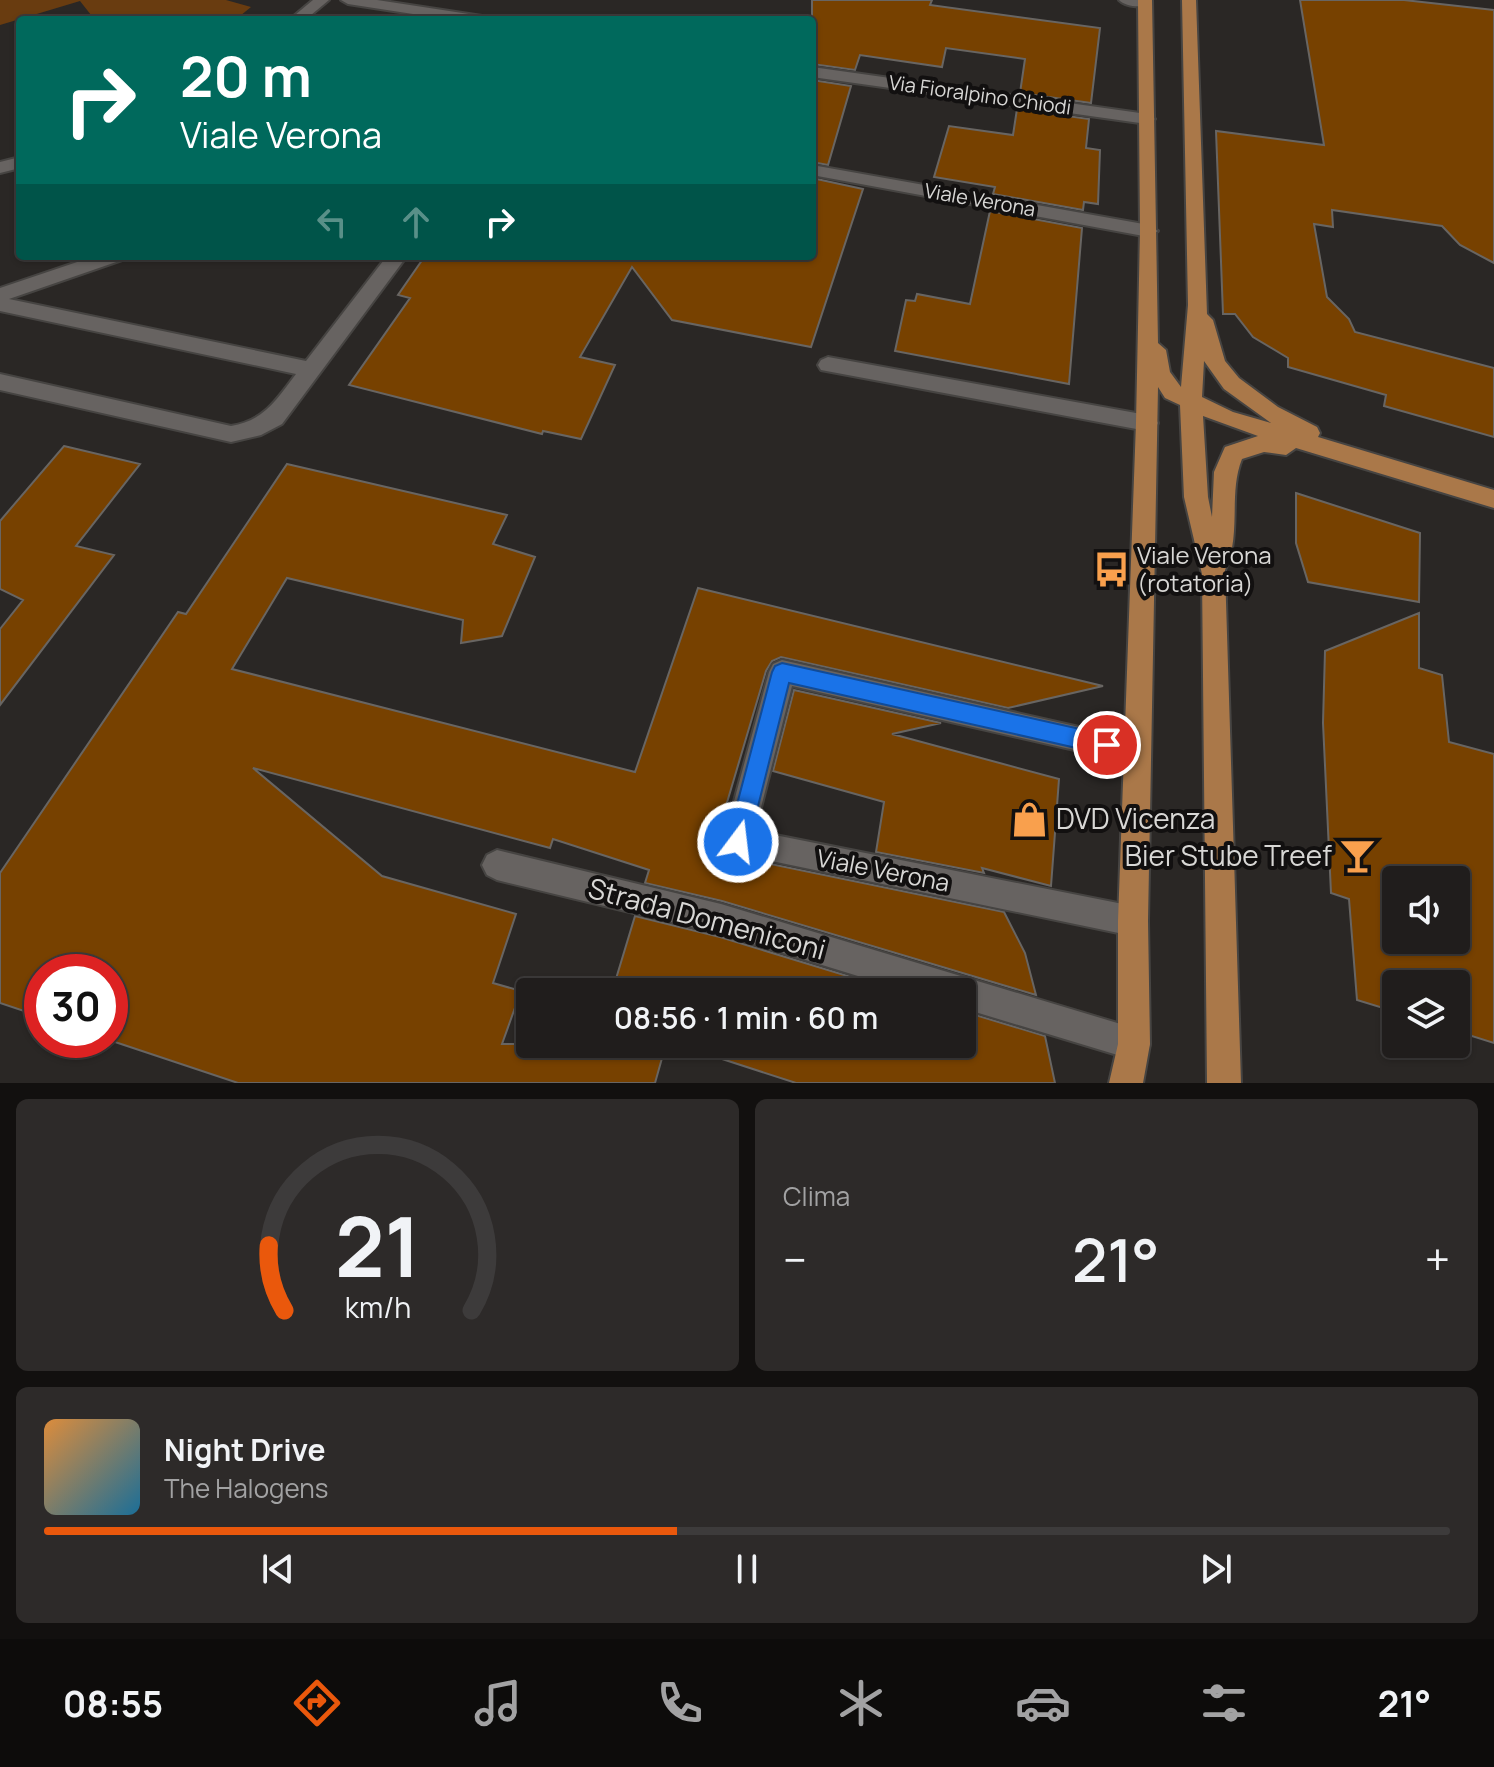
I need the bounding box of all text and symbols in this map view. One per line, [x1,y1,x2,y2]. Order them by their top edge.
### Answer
text: 20 m [180,37,312,114]
icon: right [48,48,152,152]
street label: Via Fioralpino Chiodi [887,68,1073,121]
text: Viale Verona [180,110,382,159]
street label: Viale Verona [922,176,1038,223]
icon: left [310,200,354,244]
icon: ahead [394,200,438,244]
icon: right [478,200,522,244]
place label: Viale Verona (rotatoria) [1137,538,1272,599]
bus stop icon: Viale Verona (rotatoria) [1092,551,1130,589]
pin [1073,711,1141,779]
icon: arrive [1085,723,1129,767]
place label: DVD Vicenza [1056,799,1215,837]
position arrow [696,800,780,884]
shop icon: DVD Vicenza [1011,800,1049,838]
place label: Bier Stube Treef [1125,836,1332,874]
bar icon: Bier Stube Treef [1339,837,1377,875]
street label: Viale Verona [814,840,953,899]
map controls [1382,866,1470,1058]
button: sound [1382,866,1470,954]
street label: Strada Domeniconi [584,868,830,968]
speed limit sign: 30 [24,954,128,1058]
button: layers [1382,970,1470,1058]
text: 08:56 · 1 min · 60 m [614,997,878,1038]
text: Clima [783,1178,850,1214]
text: 21 [335,1188,420,1302]
text: 21° [1072,1218,1159,1300]
text: − [783,1229,807,1289]
text: + [1425,1229,1450,1289]
text: km/h [344,1288,411,1327]
text: Night Drive [164,1429,326,1470]
text: The Halogens [164,1470,328,1506]
icon: previous [256,1547,300,1591]
icon: pause [725,1547,769,1591]
icon: next [1194,1547,1238,1591]
icon: directions [289,1675,345,1731]
icon: music [470,1675,526,1731]
icon: phone [652,1675,708,1731]
icon: climate [833,1675,889,1731]
icon: car [1015,1675,1071,1731]
icon: filters [1196,1675,1252,1731]
text: 08:55 [63,1679,163,1728]
text: 21° [1378,1679,1431,1728]

